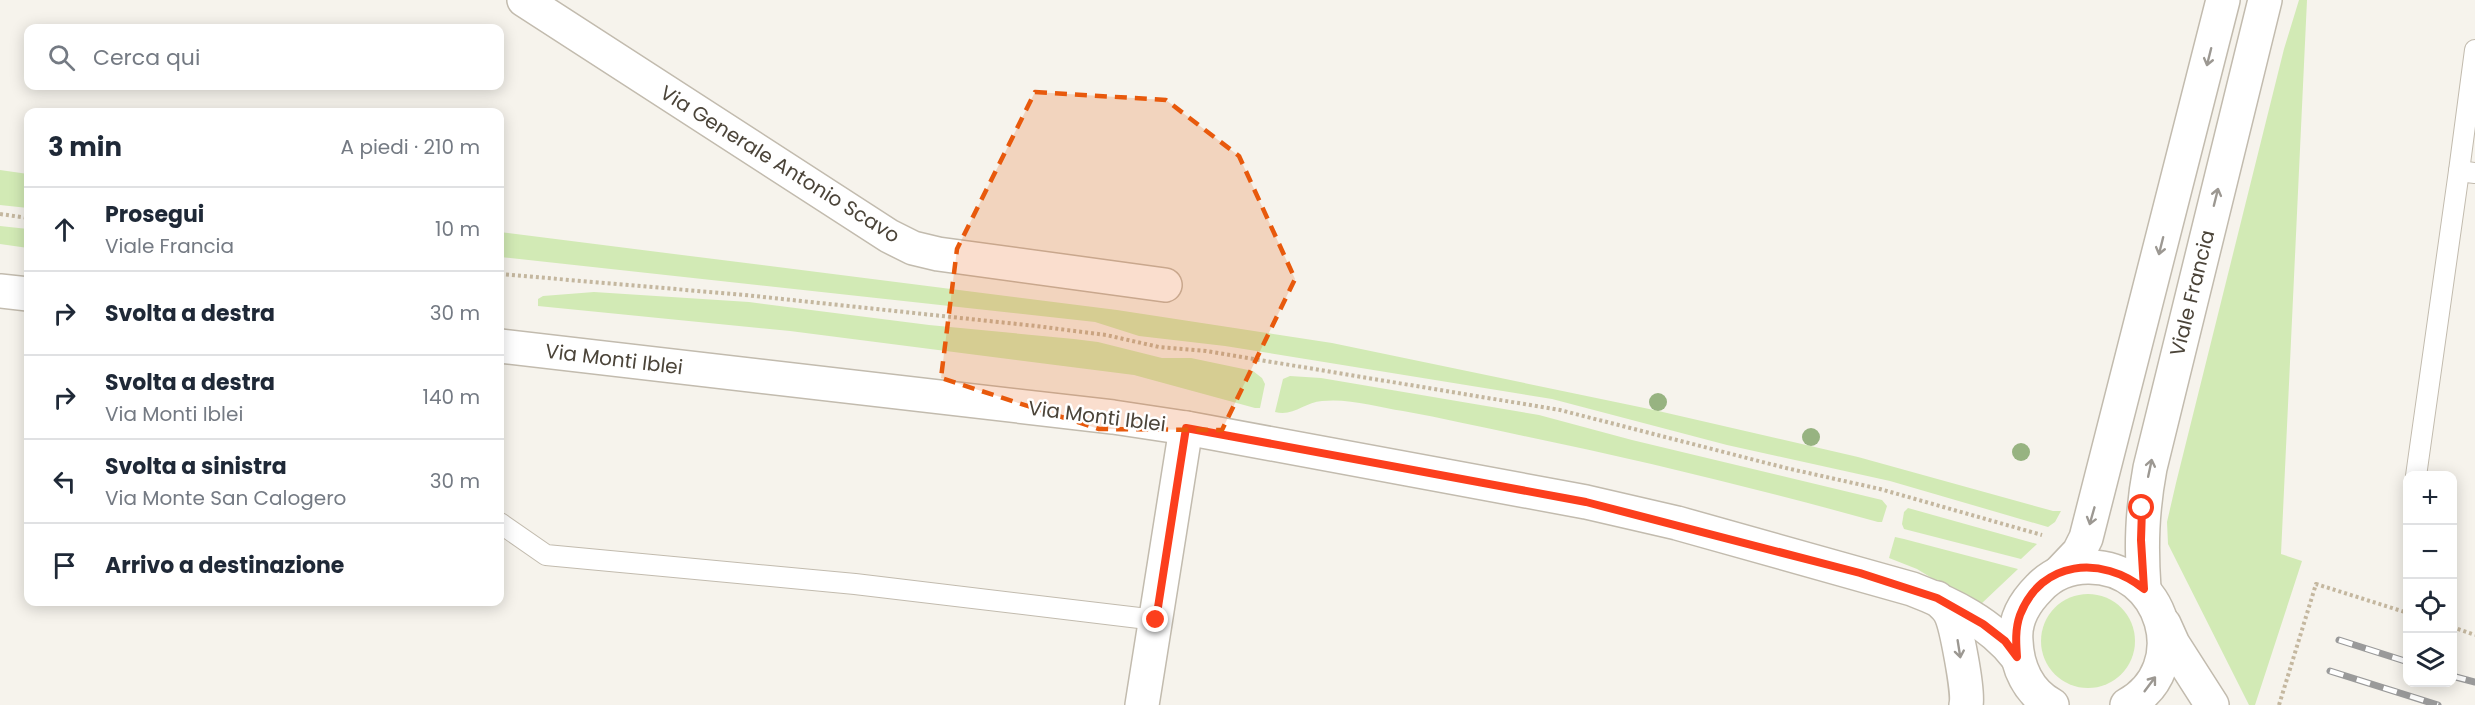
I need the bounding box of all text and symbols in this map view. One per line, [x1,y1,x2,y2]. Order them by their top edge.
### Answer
search box [24,24,504,90]
icon: search [45,41,78,74]
text: Cerca qui [93,42,200,73]
one-way arrow [2202,47,2214,66]
street label: Via Generale Antonio Scavo [655,79,905,249]
text: 3 min [48,129,122,165]
text: A piedi · 210 m [341,133,480,161]
one-way arrow [2210,188,2222,207]
text: Prosegui [105,199,204,230]
icon: ahead [48,213,81,246]
text: 10 m [435,215,480,243]
street label: Viale Francia [2163,227,2221,359]
text: Viale Francia [105,232,234,260]
one-way arrow [2155,236,2167,255]
icon: right [48,297,81,330]
text: Svolta a destra [105,298,275,329]
text: 30 m [430,299,480,327]
street label: Via Monti Iblei [544,337,684,381]
text: Svolta a destra [105,367,275,398]
icon: right [48,381,81,414]
text: 140 m [423,383,480,411]
street label: Via Monti Iblei [1027,394,1167,438]
text: Via Monti Iblei [105,400,243,428]
text: Svolta a sinistra [105,451,287,482]
one-way arrow [2145,459,2156,478]
icon: left [48,465,81,498]
text: 30 m [430,467,480,495]
map controls [2403,471,2457,687]
button: + [2403,471,2457,525]
text: Via Monte San Calogero [105,484,346,512]
route start [2128,494,2154,520]
one-way arrow [2086,506,2098,525]
button: − [2403,525,2457,579]
icon: arrive [48,549,81,582]
text: Arrivo a destinazione [105,550,344,581]
button: locate [2403,579,2457,633]
route end [1142,606,1168,632]
button: layers [2403,633,2457,687]
one-way arrow [1953,639,1964,659]
one-way arrow [2143,676,2156,692]

